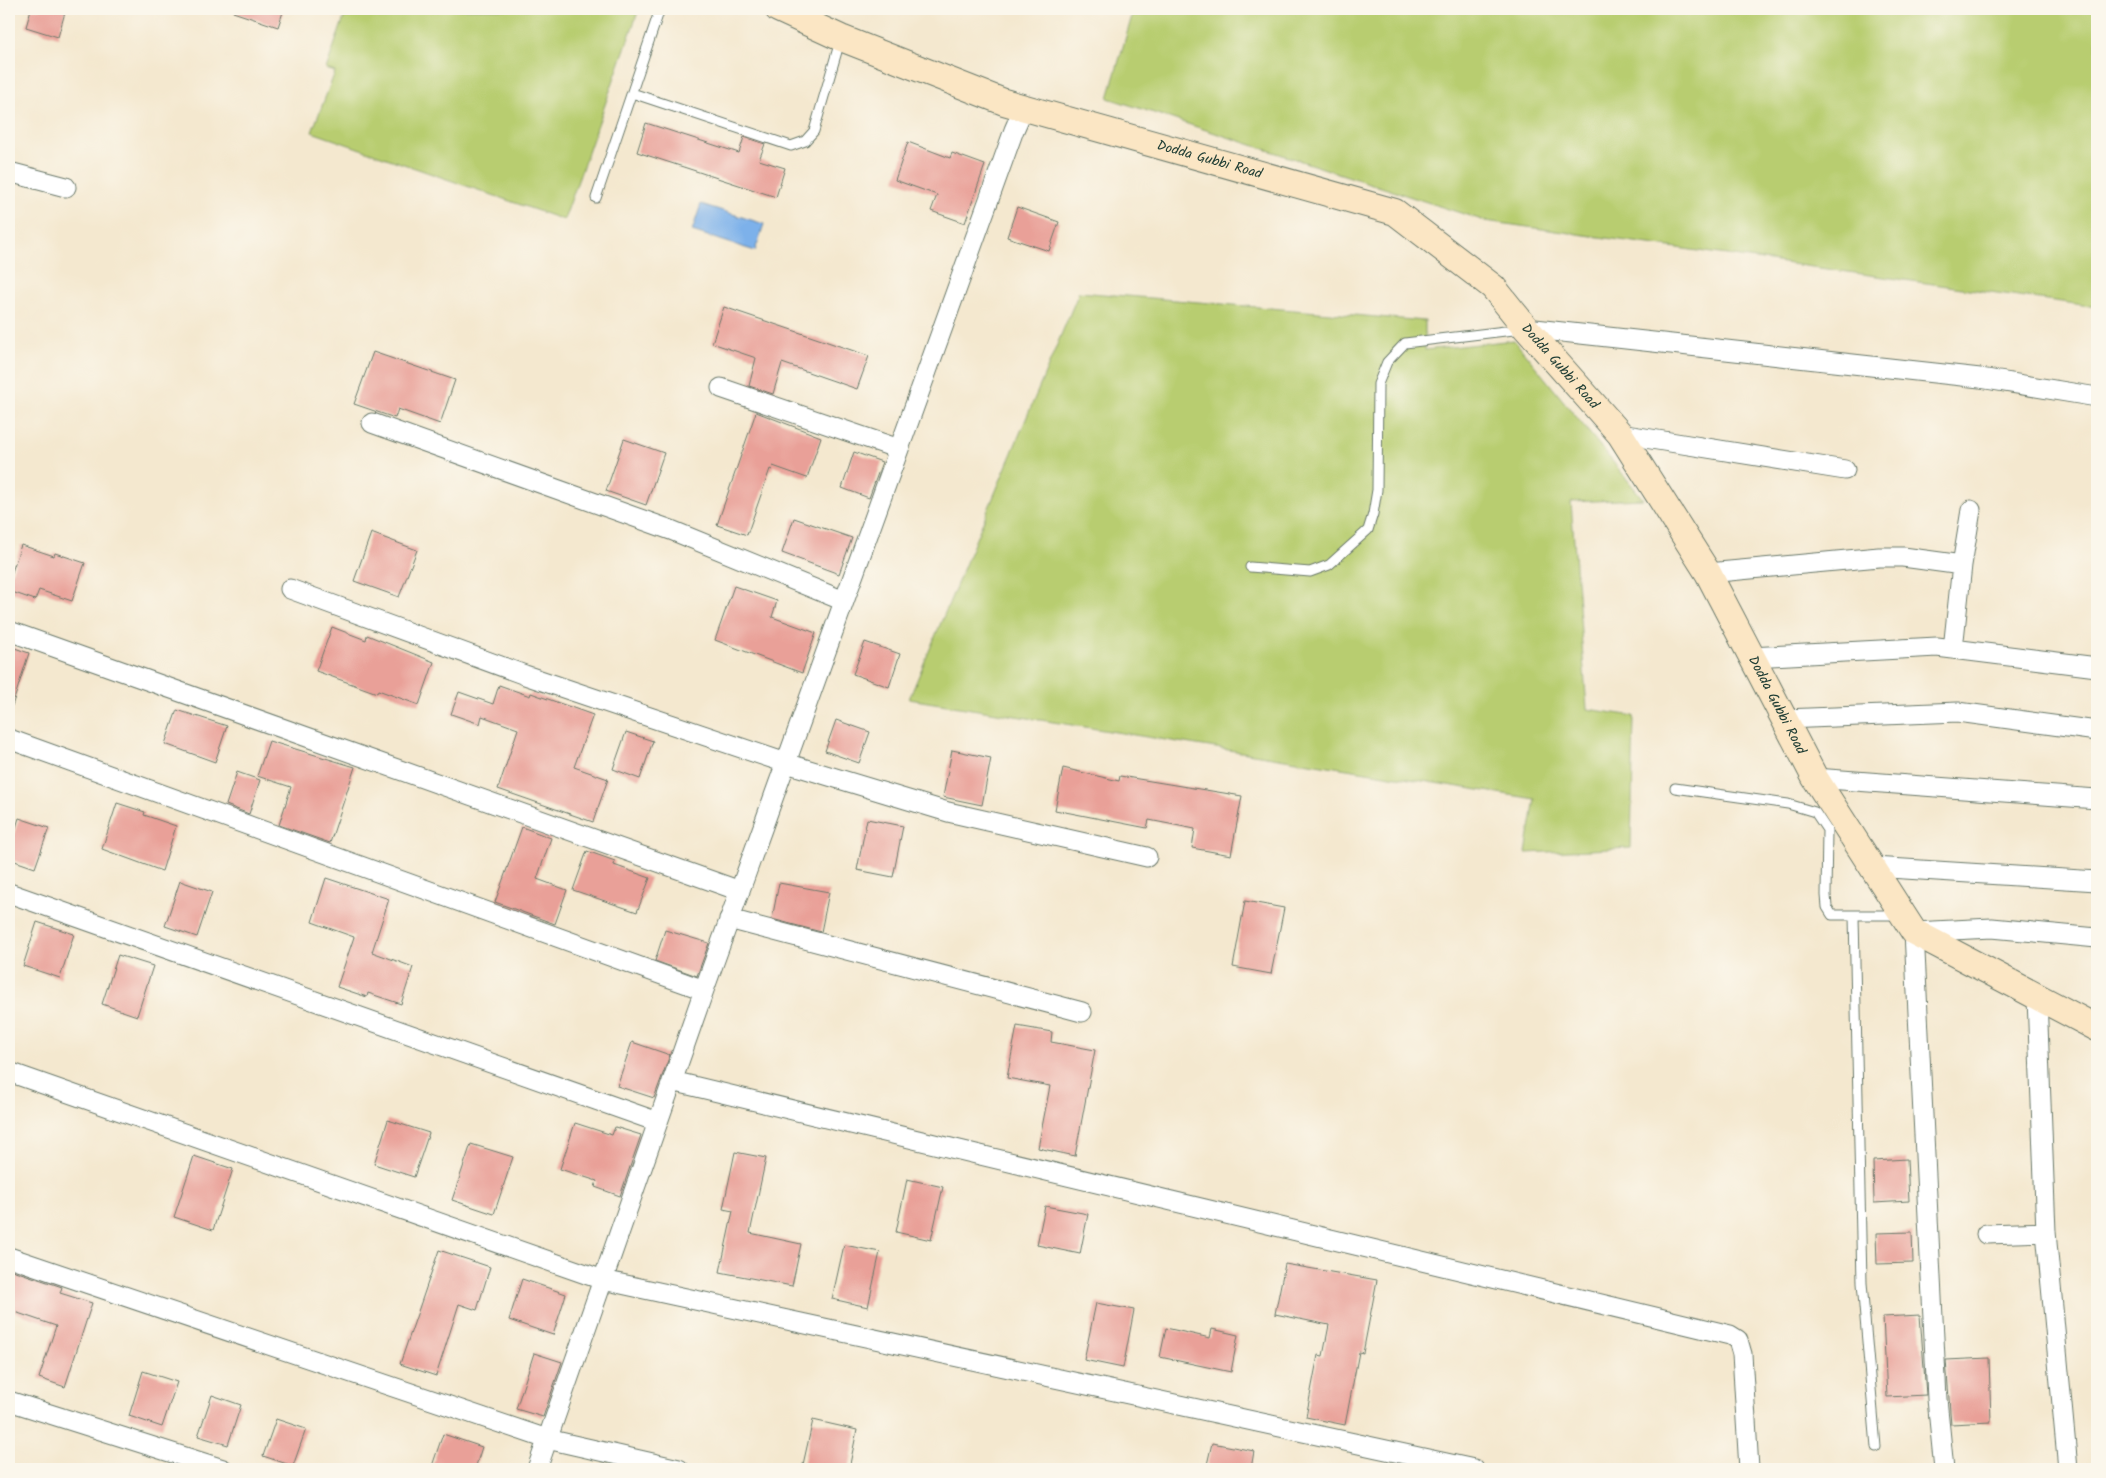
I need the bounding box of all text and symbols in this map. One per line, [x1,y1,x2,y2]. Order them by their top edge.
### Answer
street label: Dodda Gubbi Road [1154,135,1266,185]
street label: Dodda Gubbi Road [1516,318,1605,415]
street label: Dodda Gubbi Road [1742,652,1812,759]

